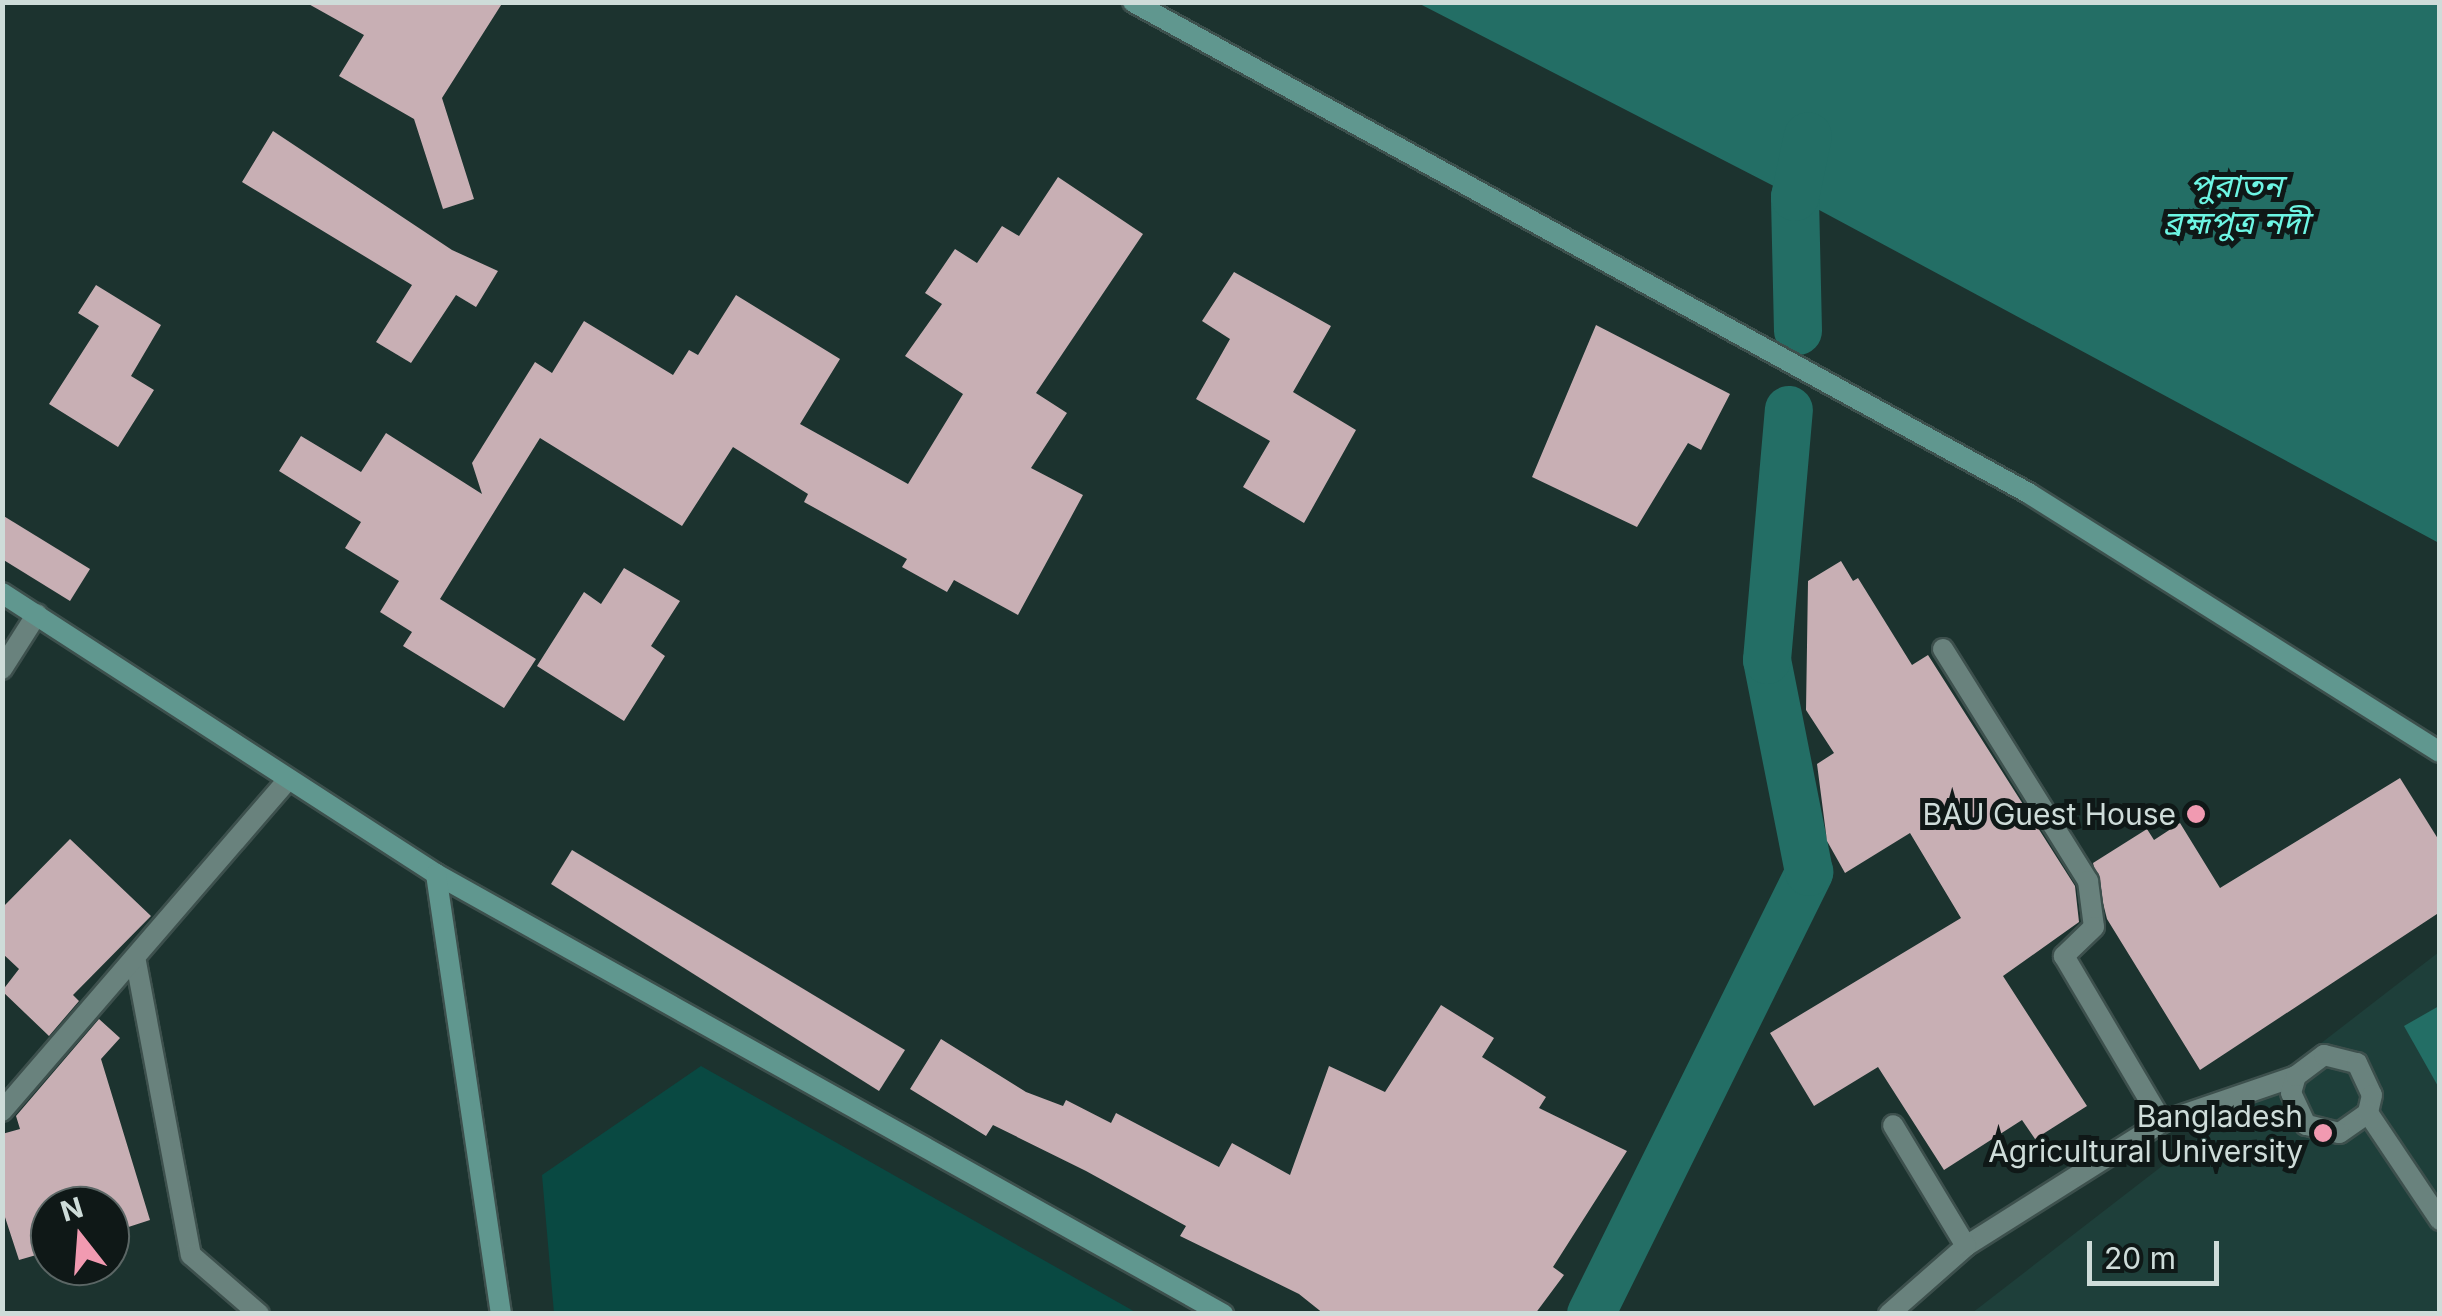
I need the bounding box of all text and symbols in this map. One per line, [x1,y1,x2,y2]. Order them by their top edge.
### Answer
water label: পুরাতন ব্রহ্মপুত্র নদী [2164,168,2308,243]
place label: BAU Guest House [1922,796,2176,832]
marker: BAU Guest House [2185,803,2207,825]
place label: Bangladesh Agricultural University [1988,1098,2303,1168]
marker: Bangladesh Agricultural University [2312,1122,2334,1144]
north arrow [30,1186,130,1286]
text: N [57,1190,87,1229]
scale bar [2092,1221,2224,1283]
text: 20 m [2104,1240,2176,1276]

